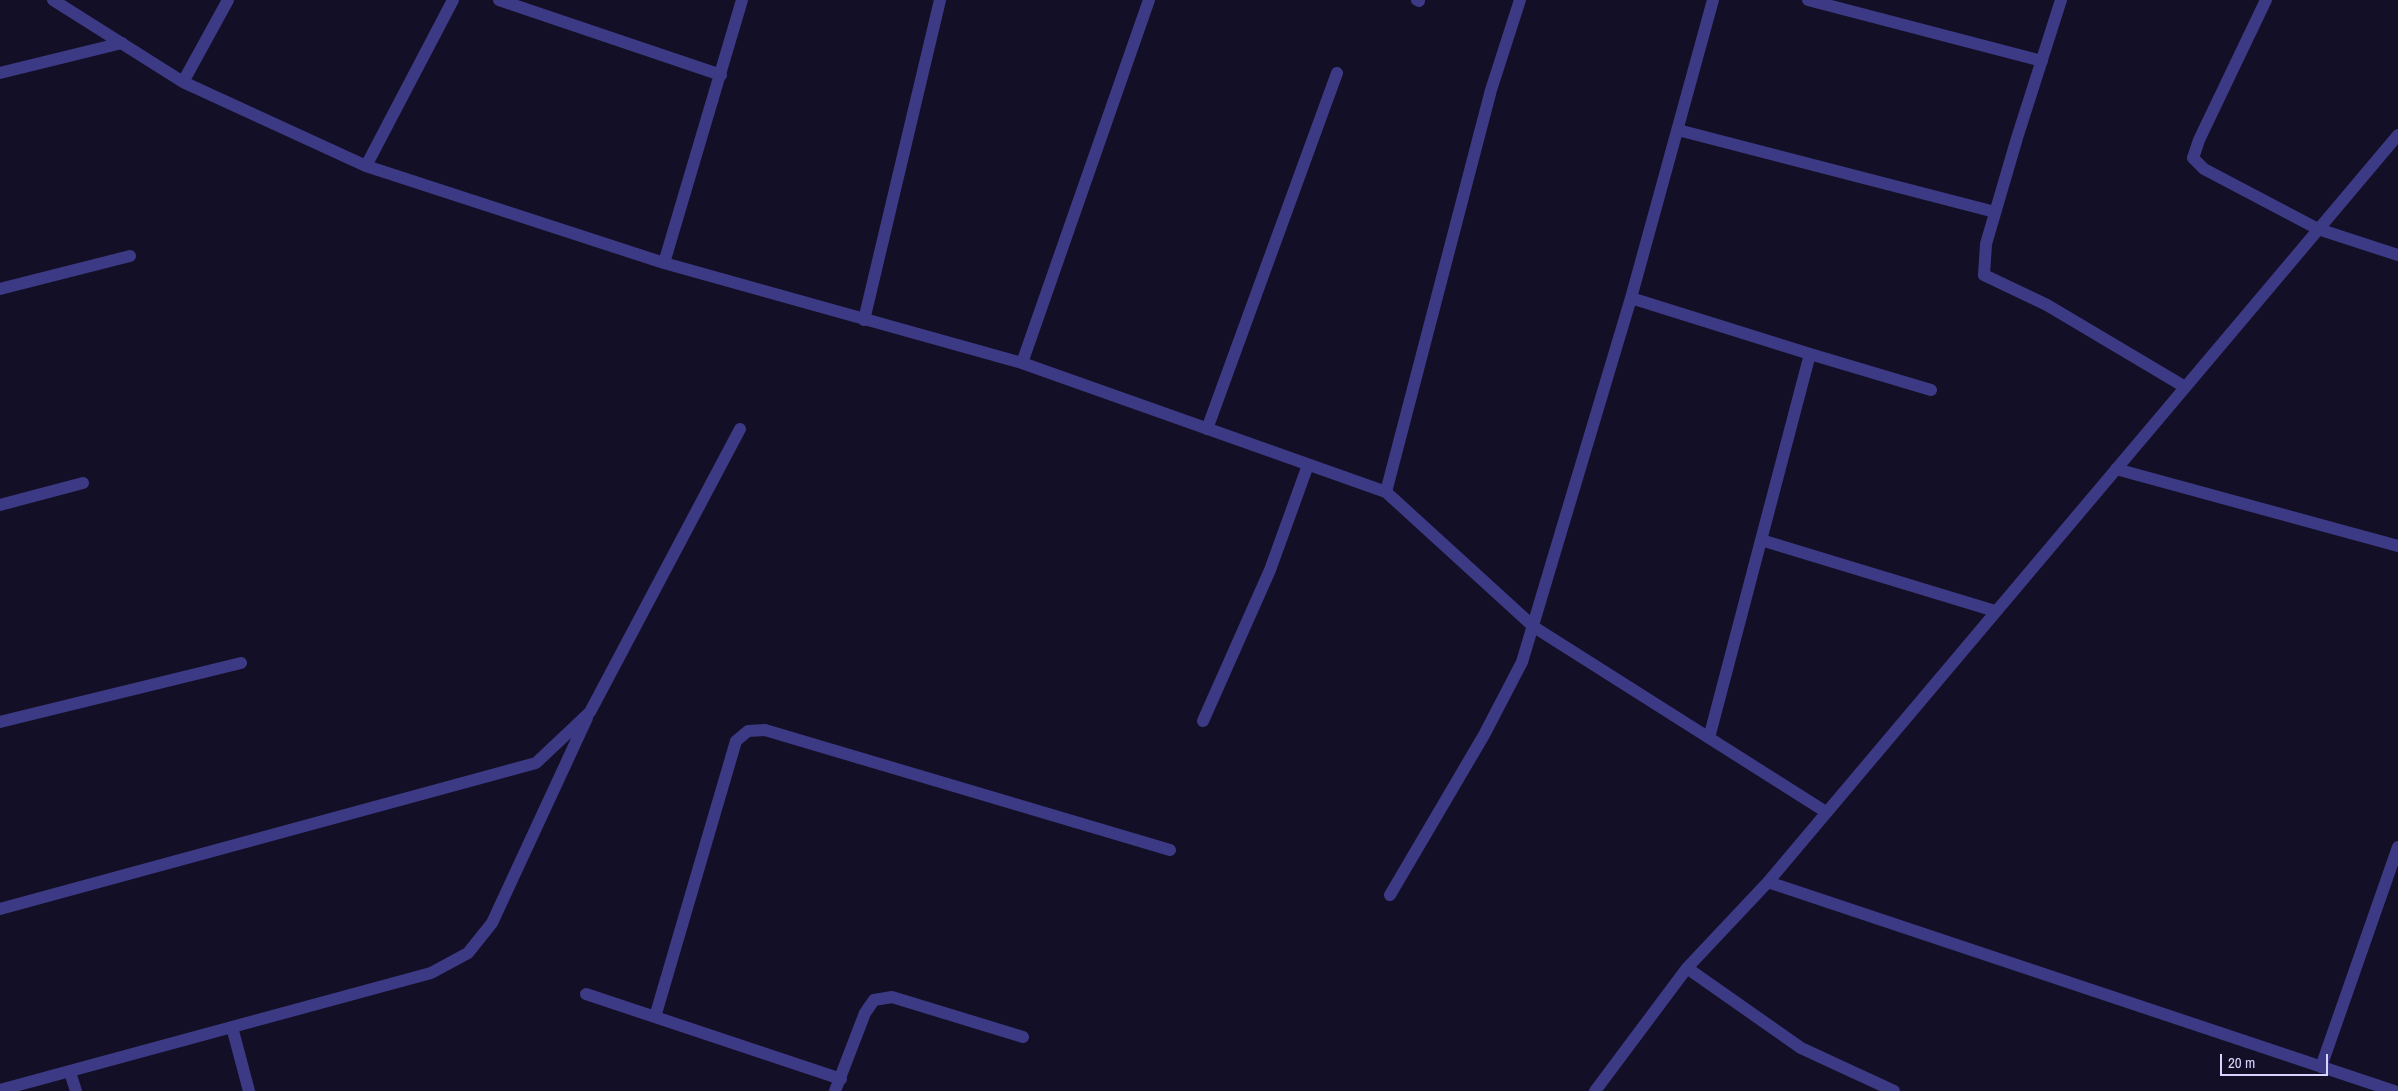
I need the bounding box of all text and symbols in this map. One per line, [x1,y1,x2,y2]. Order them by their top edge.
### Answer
scale bar [2223,1044,2330,1076]
text: 20 m [2228,1052,2255,1073]

